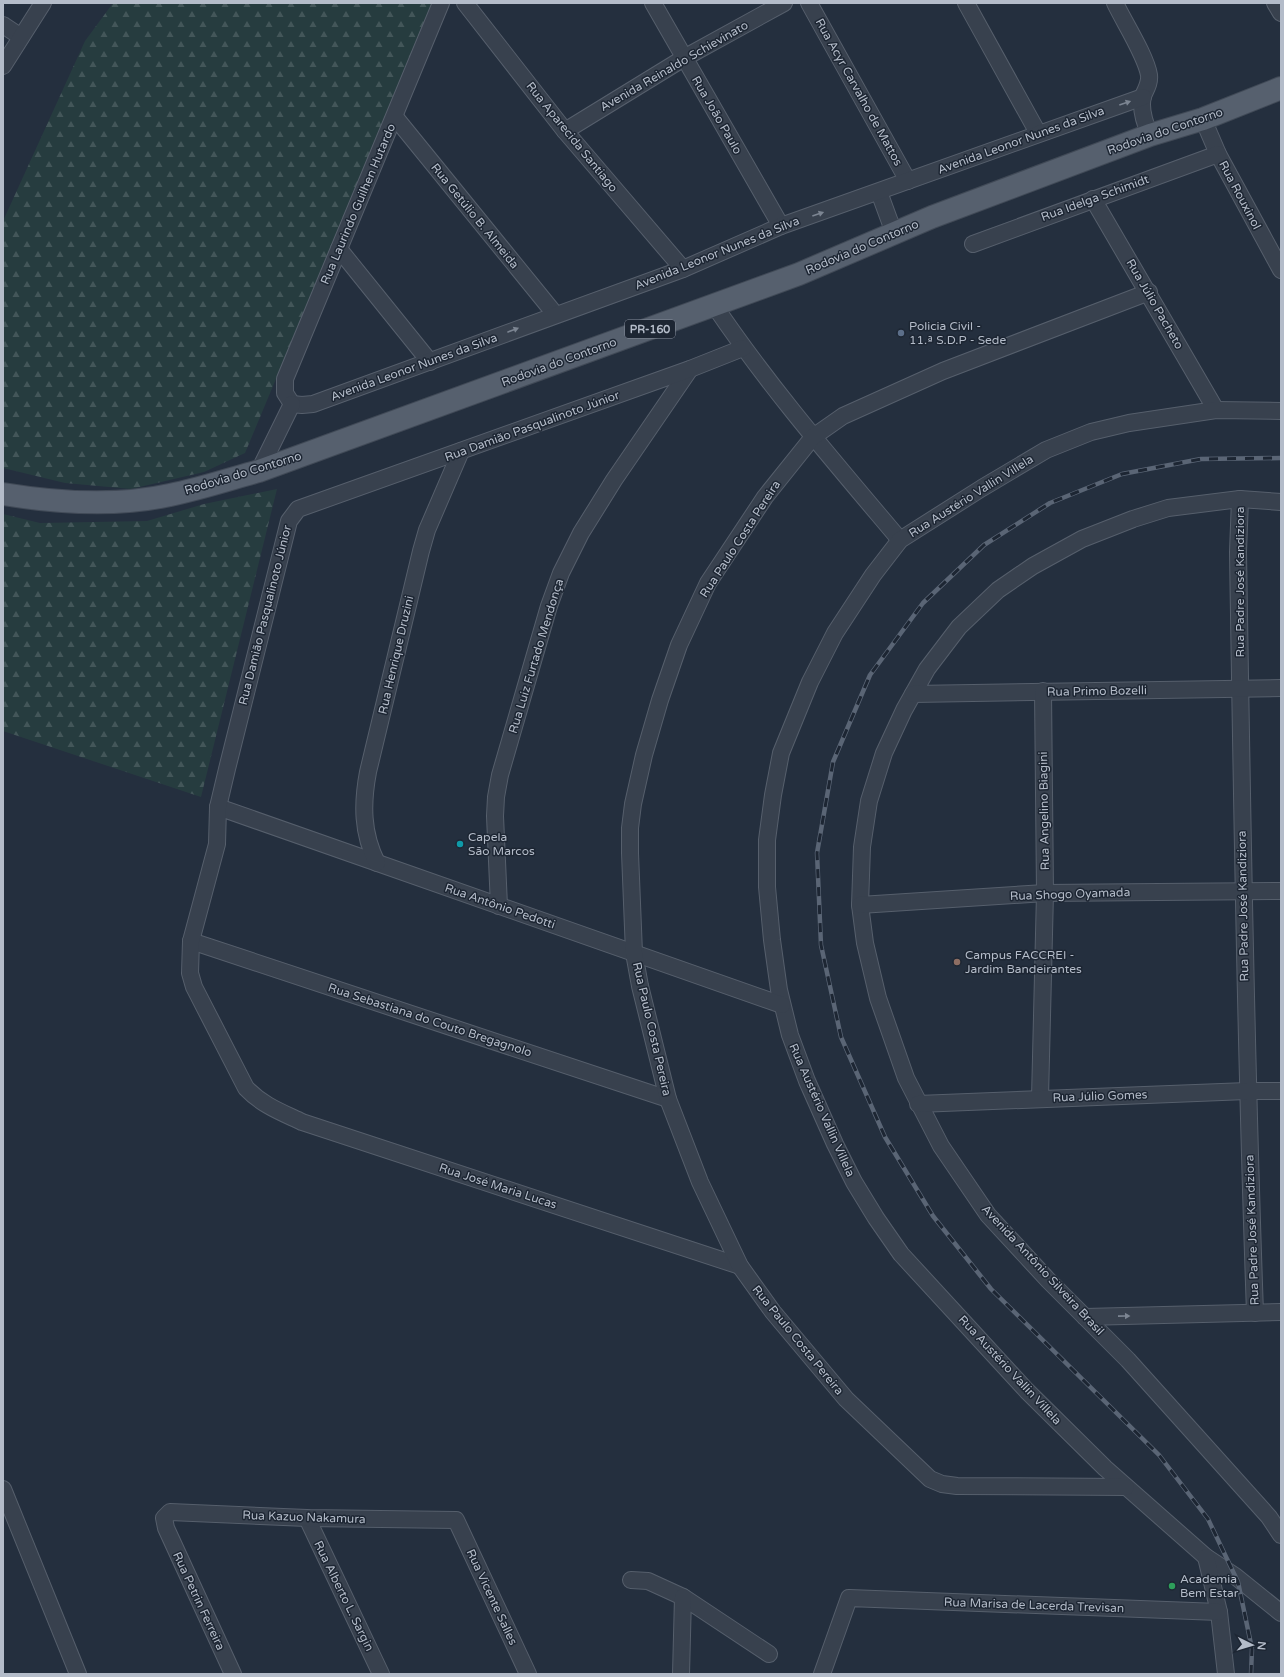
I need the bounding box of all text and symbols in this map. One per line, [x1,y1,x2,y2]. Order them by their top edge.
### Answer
street label: Rua Acyr Carvalho de Mattos [813,16,906,168]
street label: Avenida Reinaldo Schievinato [598,18,750,114]
street label: Rua João Paulo [689,73,745,157]
street label: Rua Aparecida Santiago [523,79,621,195]
one-way arrow [1119,100,1131,106]
street label: Avenida Leonor Nunes da Silva [936,103,1106,177]
street label: Rodovia do Contorno [1105,105,1225,157]
street label: Rua Laurindo Guilhen Hutardo [318,122,398,286]
street label: Rua Rouxinol [1216,158,1264,232]
street label: Rua Getúlio B. Almeida [428,161,522,271]
street label: Rua Idelga Schimidt [1039,172,1151,224]
one-way arrow [812,210,824,216]
street label: Avenida Leonor Nunes da Silva [633,214,801,292]
street label: Rodovia do Contorno [803,217,921,277]
street label: Rua Júlio Pacheto [1123,256,1187,352]
place label: Policia Civil - 11.ª S.D.P - Sede [909,319,1006,347]
road number: PR-160 [625,320,675,338]
one-way arrow [508,326,520,332]
marker: Policia Civil - 11.ª S.D.P - Sede [896,328,906,338]
street label: Avenida Leonor Nunes da Silva [329,330,499,404]
street label: Rodovia do Contorno [500,335,618,389]
street label: Rua Damião Pasqualinoto Júnior [443,388,622,464]
street label: Rodovia do Contorno [183,449,303,497]
street label: Rua Austério Vallin Villela [906,452,1036,540]
street label: Rua Paulo Costa Pereira [697,478,783,600]
street label: Rua Padre José Kandiziora [1233,507,1247,657]
street label: Rua Damião Pasqualinoto Júnior [236,523,294,706]
street label: Rua Luiz Furtado Mendonça [506,577,566,735]
street label: Rua Henrique Druzini [376,594,416,716]
street label: Rua Primo Bozelli [1047,683,1147,699]
street label: Rua Angelino Biagini [1036,751,1052,871]
place label: Capela São Marcos [468,830,535,858]
street label: Rua Padre José Kandiziora [1235,830,1251,982]
marker: Capela São Marcos [455,839,465,849]
street label: Rua Antônio Pedotti [443,881,557,931]
street label: Rua Shogo Oyamada [1010,885,1130,903]
place label: Campus FACCREI - Jardim Bandeirantes [965,948,1082,976]
marker: Campus FACCREI - Jardim Bandeirantes [952,957,962,967]
street label: Rua Paulo Costa Pereira [630,961,674,1097]
street label: Rua Sebastiana do Couto Bregagnolo [326,980,534,1060]
street label: Rua Austério Vallin Villela [786,1041,858,1179]
street label: Rua Júlio Gomes [1052,1087,1148,1105]
street label: Rua Padre José Kandiziora [1242,1154,1262,1306]
street label: Rua José Maria Lucas [437,1160,559,1212]
street label: Avenida Antônio Silveira Brasil [979,1202,1107,1338]
street label: Rua Paulo Costa Pereira [750,1282,846,1398]
street label: Rua Austério Vallin Villela [956,1312,1064,1428]
one-way arrow [1118,1313,1131,1319]
street label: Rua Kazuo Nakamura [242,1508,366,1526]
street label: Rua Alberto L. Sargin [311,1539,377,1653]
street label: Rua Vicente Salles [464,1547,520,1647]
street label: Rua Petrin Ferreira [170,1550,228,1652]
place label: Academia Bem Estar [1180,1572,1239,1600]
marker: Academia Bem Estar [1167,1581,1177,1591]
street label: Rua Marisa de Lacerda Trevisan [944,1595,1124,1615]
north arrow [1232,1625,1272,1665]
text: N [1255,1641,1268,1651]

